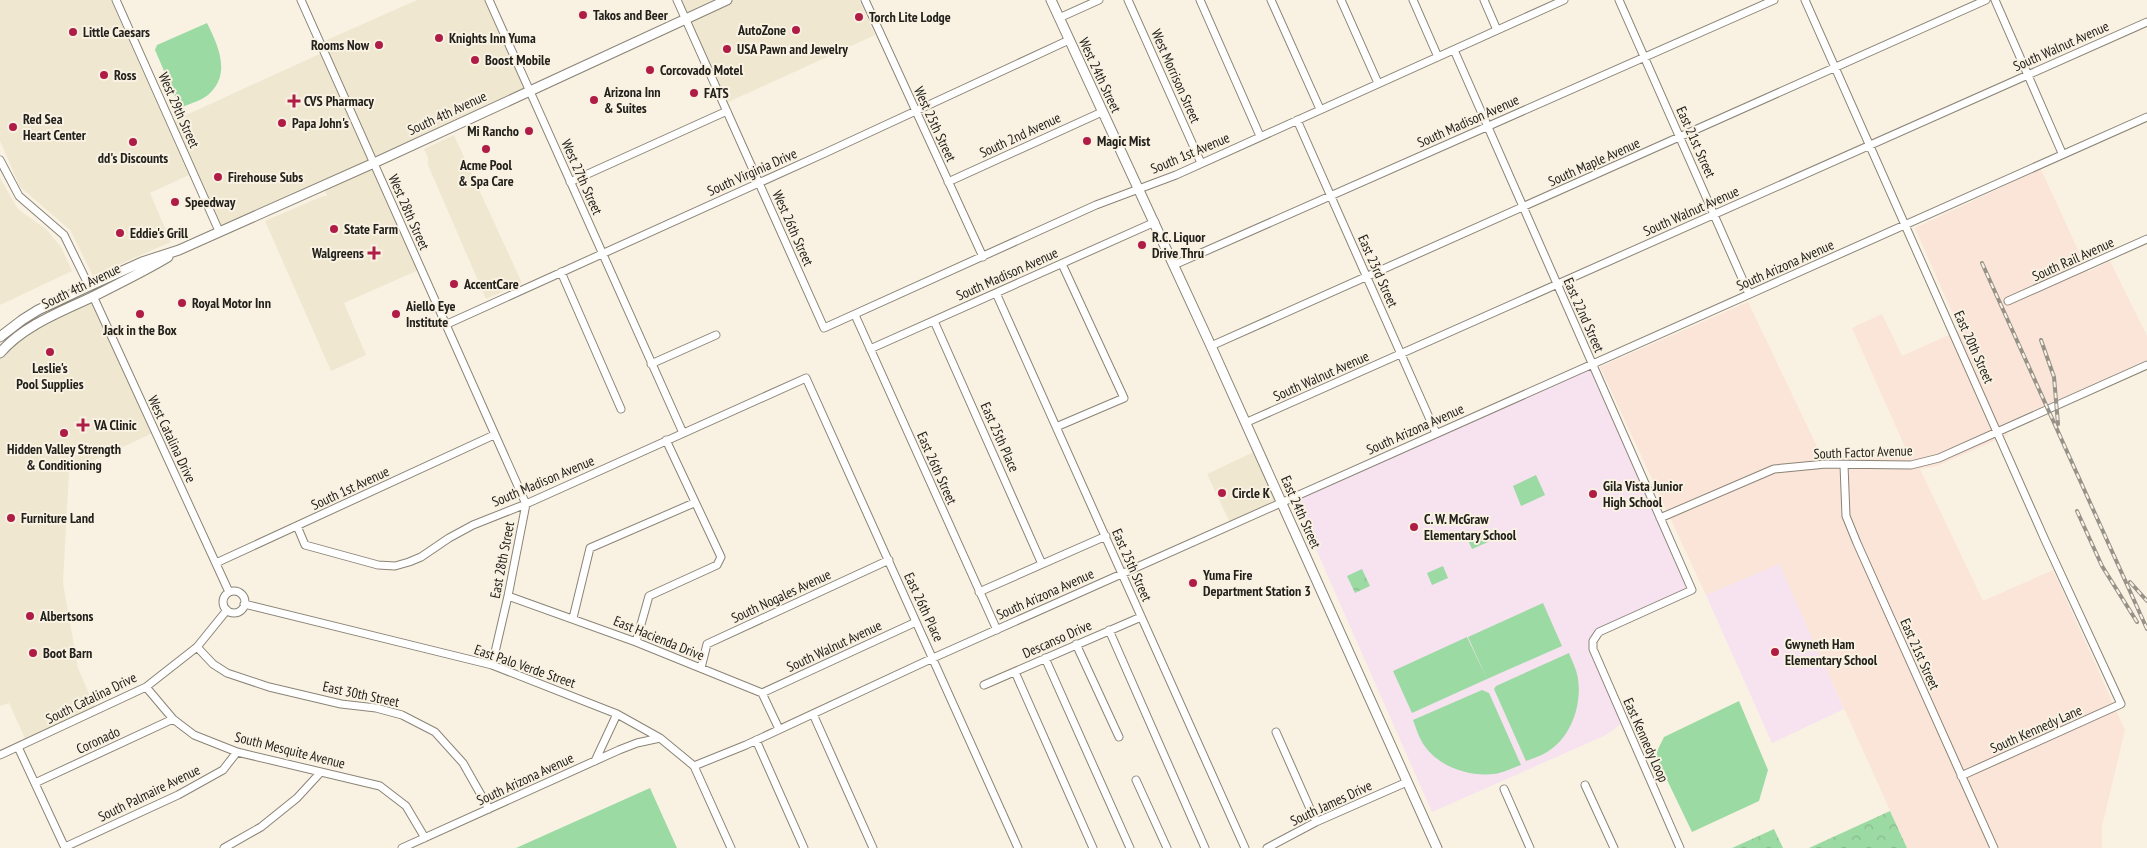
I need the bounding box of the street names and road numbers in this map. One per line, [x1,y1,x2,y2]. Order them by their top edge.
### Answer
street label: South Walnut Avenue [2010,17,2112,75]
street label: West Morrison Street [1147,26,1205,126]
street label: West 24th Street [1075,35,1125,116]
street label: West 29th Street [154,69,204,151]
street label: West 25th Street [910,84,960,165]
street label: South 4th Avenue [404,87,490,139]
street label: South Madison Avenue [1414,90,1522,152]
street label: East 21st Street [1672,103,1720,181]
street label: South 2nd Avenue [976,108,1064,162]
street label: South 1st Avenue [1148,128,1232,178]
street label: South Maple Avenue [1545,134,1643,190]
street label: West 27th Street [557,136,607,218]
street label: South Virginia Drive [704,144,800,200]
street label: West 28th Street [384,171,434,253]
street label: South Walnut Avenue [1640,182,1742,240]
street label: West 26th Street [768,187,818,269]
street label: East 23rd Street [1354,232,1402,310]
street label: South Rail Avenue [2029,233,2117,285]
street label: South Arizona Avenue [1733,235,1837,295]
street label: South Madison Avenue [953,243,1061,305]
street label: South 4th Avenue [39,259,124,313]
street label: East 22nd Street [1560,275,1609,355]
street label: East 20th Street [1950,308,1998,386]
street label: South Walnut Avenue [1270,347,1372,405]
street label: West Catalina Drive [144,393,200,486]
street label: East 25th Place [977,399,1023,475]
street label: South Arizona Avenue [1363,399,1467,459]
street label: East 26th Street [913,429,961,507]
street label: South Factor Avenue [1813,441,1913,463]
street label: South Madison Avenue [489,451,597,511]
street label: South 1st Avenue [308,462,392,514]
street label: East 24th Street [1277,473,1325,551]
street label: East 28th Street [486,520,518,600]
street label: East 25th Street [1108,526,1156,604]
street label: South Arizona Avenue [993,564,1097,624]
street label: South Nogales Avenue [728,565,834,627]
street label: East 26th Place [900,569,948,645]
street label: East Hacienda Drive [611,612,707,664]
street label: East 21st Street [1896,615,1944,693]
street label: South Walnut Avenue [784,616,885,676]
street label: Descanso Drive [1020,616,1095,662]
street label: East Palo Verde Street [472,640,578,692]
street label: South Catalina Drive [43,668,140,728]
street label: East 30th Street [321,677,401,711]
street label: East Kennedy Loop [1619,695,1673,785]
street label: South Kennedy Lane [1987,701,2085,757]
street label: Coronado [73,722,123,758]
street label: South Mesquite Avenue [233,728,347,772]
street label: South Arizona Avenue [474,749,577,809]
street label: South Palmaire Avenue [95,760,203,825]
street label: South James Drive [1287,776,1375,830]

